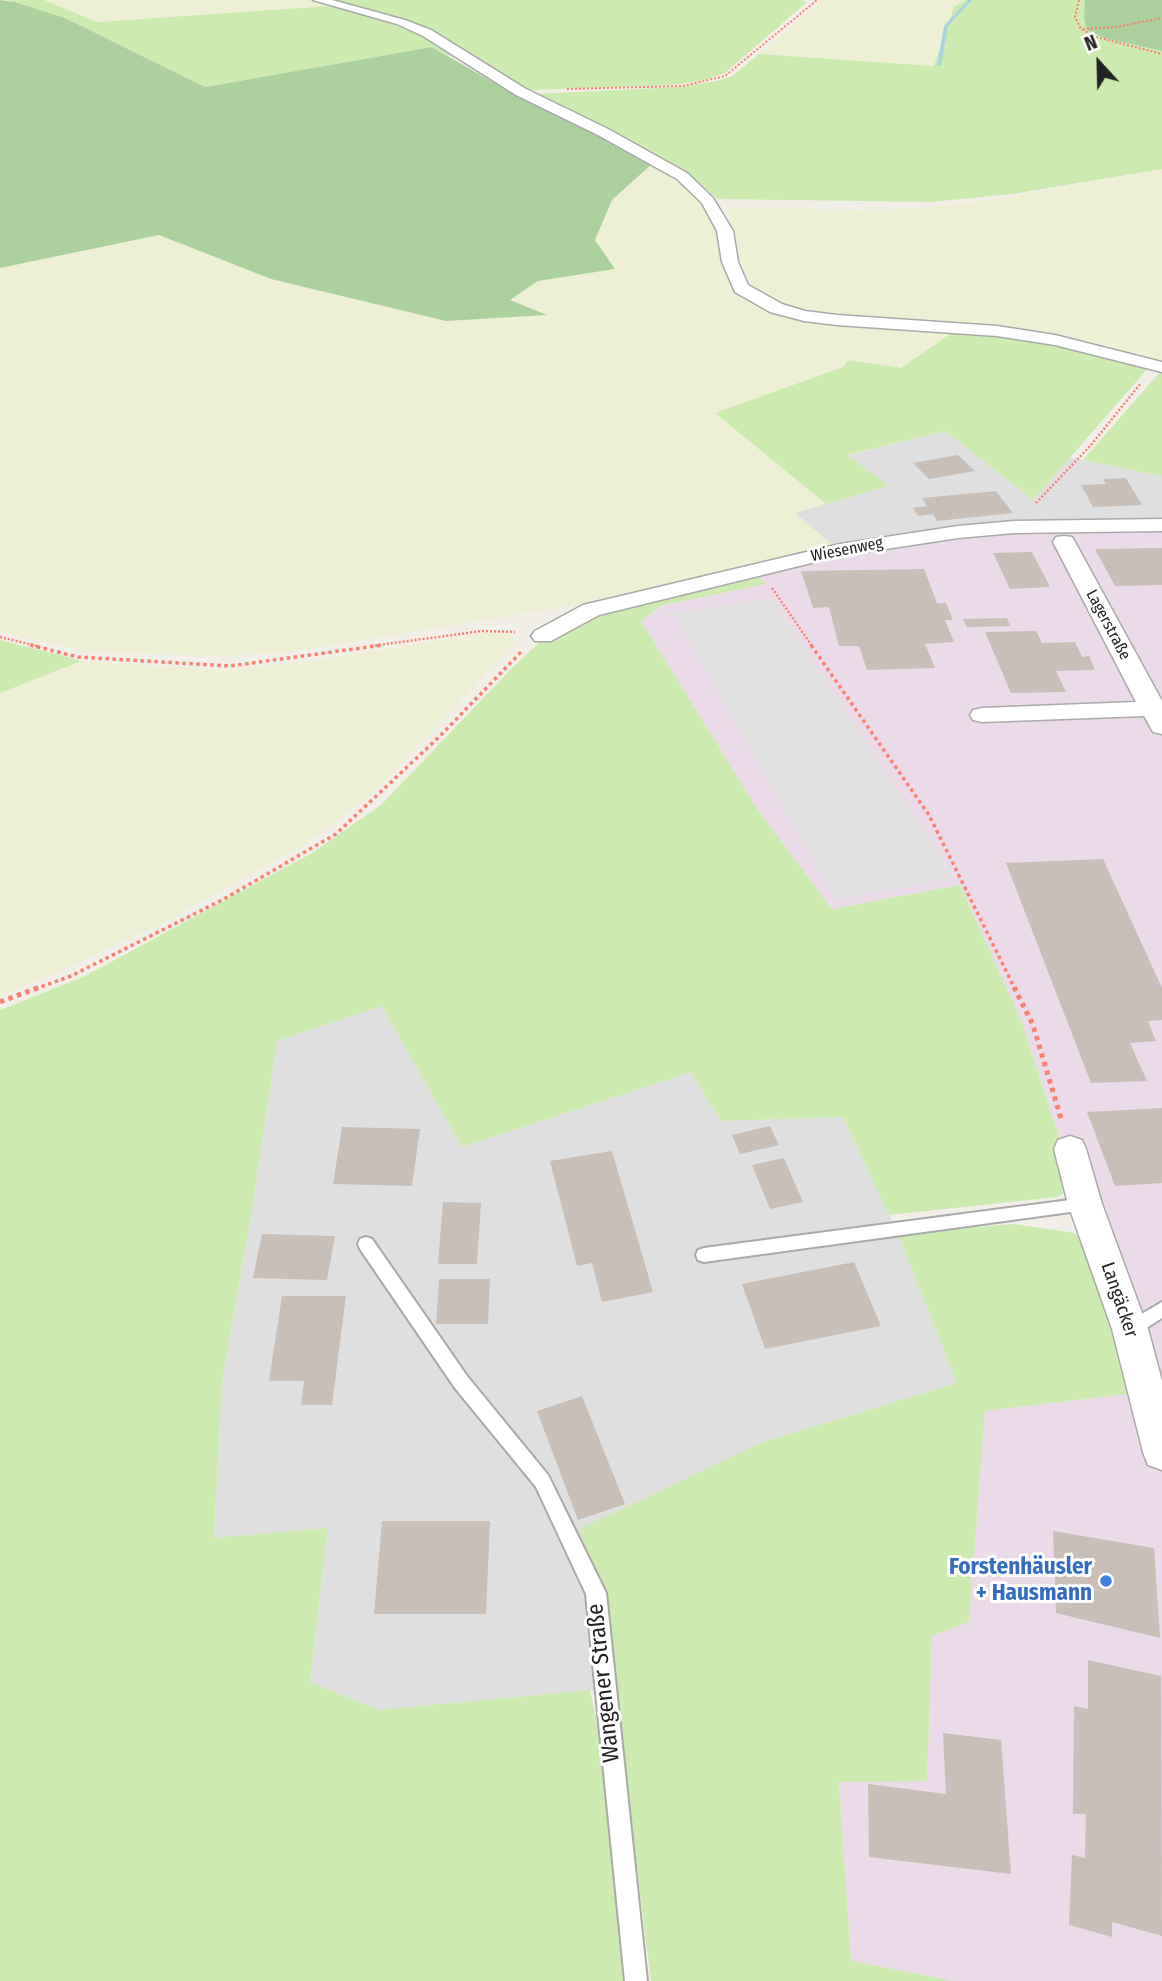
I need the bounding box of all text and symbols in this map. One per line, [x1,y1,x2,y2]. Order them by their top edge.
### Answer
north arrow [1064,28,1134,98]
text: N [1081,30,1101,56]
street label: Wiesenweg [809,534,885,566]
street label: Lagerstraße [1082,587,1134,663]
street label: Langäcker [1095,1259,1143,1341]
place label: Forstenhäusler + Hausmann [949,1554,1092,1608]
marker: Forstenhäusler + Hausmann [1098,1573,1114,1589]
street label: Wangener Straße [582,1602,626,1764]

